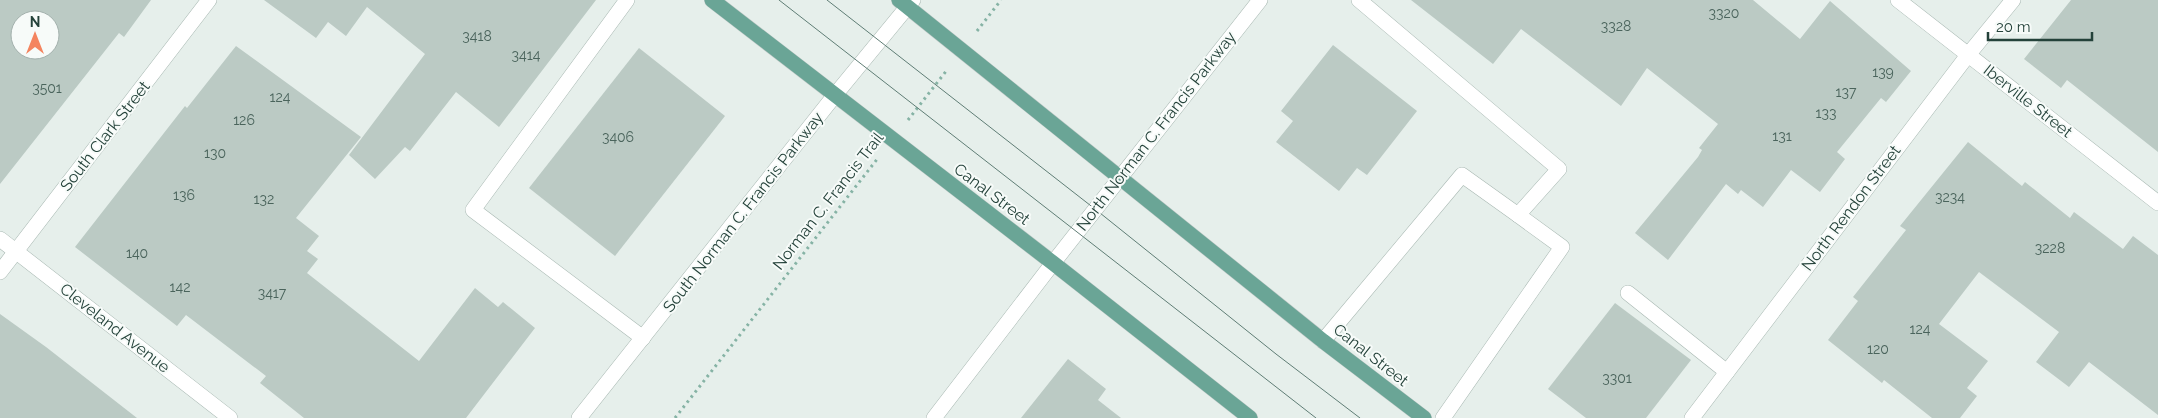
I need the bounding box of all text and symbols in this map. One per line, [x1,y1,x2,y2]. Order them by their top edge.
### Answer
house number: 3320 [1709,5,1739,21]
north arrow [10,10,60,60]
scale bar [1988,10,2092,42]
text: N [30,14,40,30]
house number: 3328 [1601,18,1631,34]
text: 20 m [1996,18,2031,36]
street label: North Norman C. Francis Parkway [1072,27,1240,234]
house number: 3418 [462,28,492,44]
house number: 3414 [512,47,541,63]
street label: Iberville Street [1980,60,2077,142]
house number: 139 [1872,64,1894,80]
street label: South Clark Street [56,77,154,195]
house number: 3501 [32,80,62,96]
house number: 137 [1836,84,1857,100]
house number: 124 [270,89,291,105]
house number: 133 [1816,105,1836,121]
street label: South Norman C. Francis Parkway [659,108,827,316]
house number: 126 [233,112,255,128]
street label: Norman C. Francis Trail [769,128,888,273]
house number: 131 [1772,128,1792,144]
house number: 3406 [602,129,634,145]
street label: North Rendon Street [1798,141,1905,275]
house number: 130 [204,145,226,161]
street label: Canal Street [950,159,1034,229]
house number: 136 [173,187,195,203]
house number: 3234 [1935,189,1965,205]
house number: 132 [254,191,274,207]
house number: 3228 [2035,240,2065,256]
house number: 140 [126,245,148,261]
street label: Cleveland Avenue [56,279,174,377]
house number: 142 [170,279,190,295]
house number: 3417 [258,285,287,301]
street label: Canal Street [1330,320,1413,391]
house number: 124 [1910,321,1931,337]
house number: 120 [1867,341,1889,357]
house number: 3301 [1602,370,1632,386]

